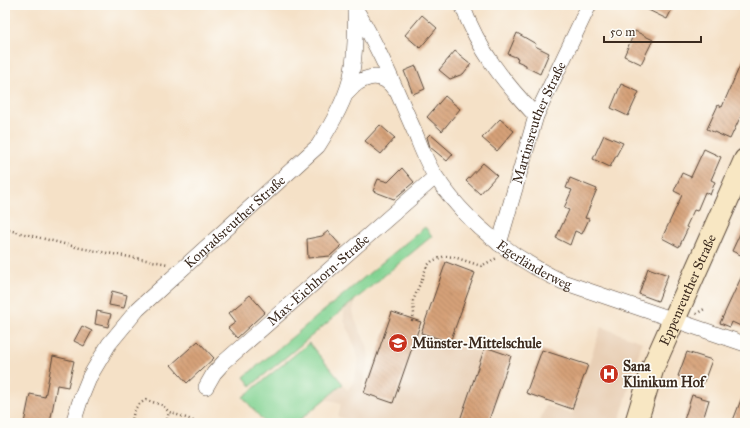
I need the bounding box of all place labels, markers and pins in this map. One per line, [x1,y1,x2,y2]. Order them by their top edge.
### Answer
school or university icon: Münster-Mittelschule [387,332,409,354]
place label: Münster-Mittelschule [412,335,542,352]
place label: Sana Klinikum Hof [623,358,707,391]
hospital icon: Sana Klinikum Hof [598,363,620,385]

